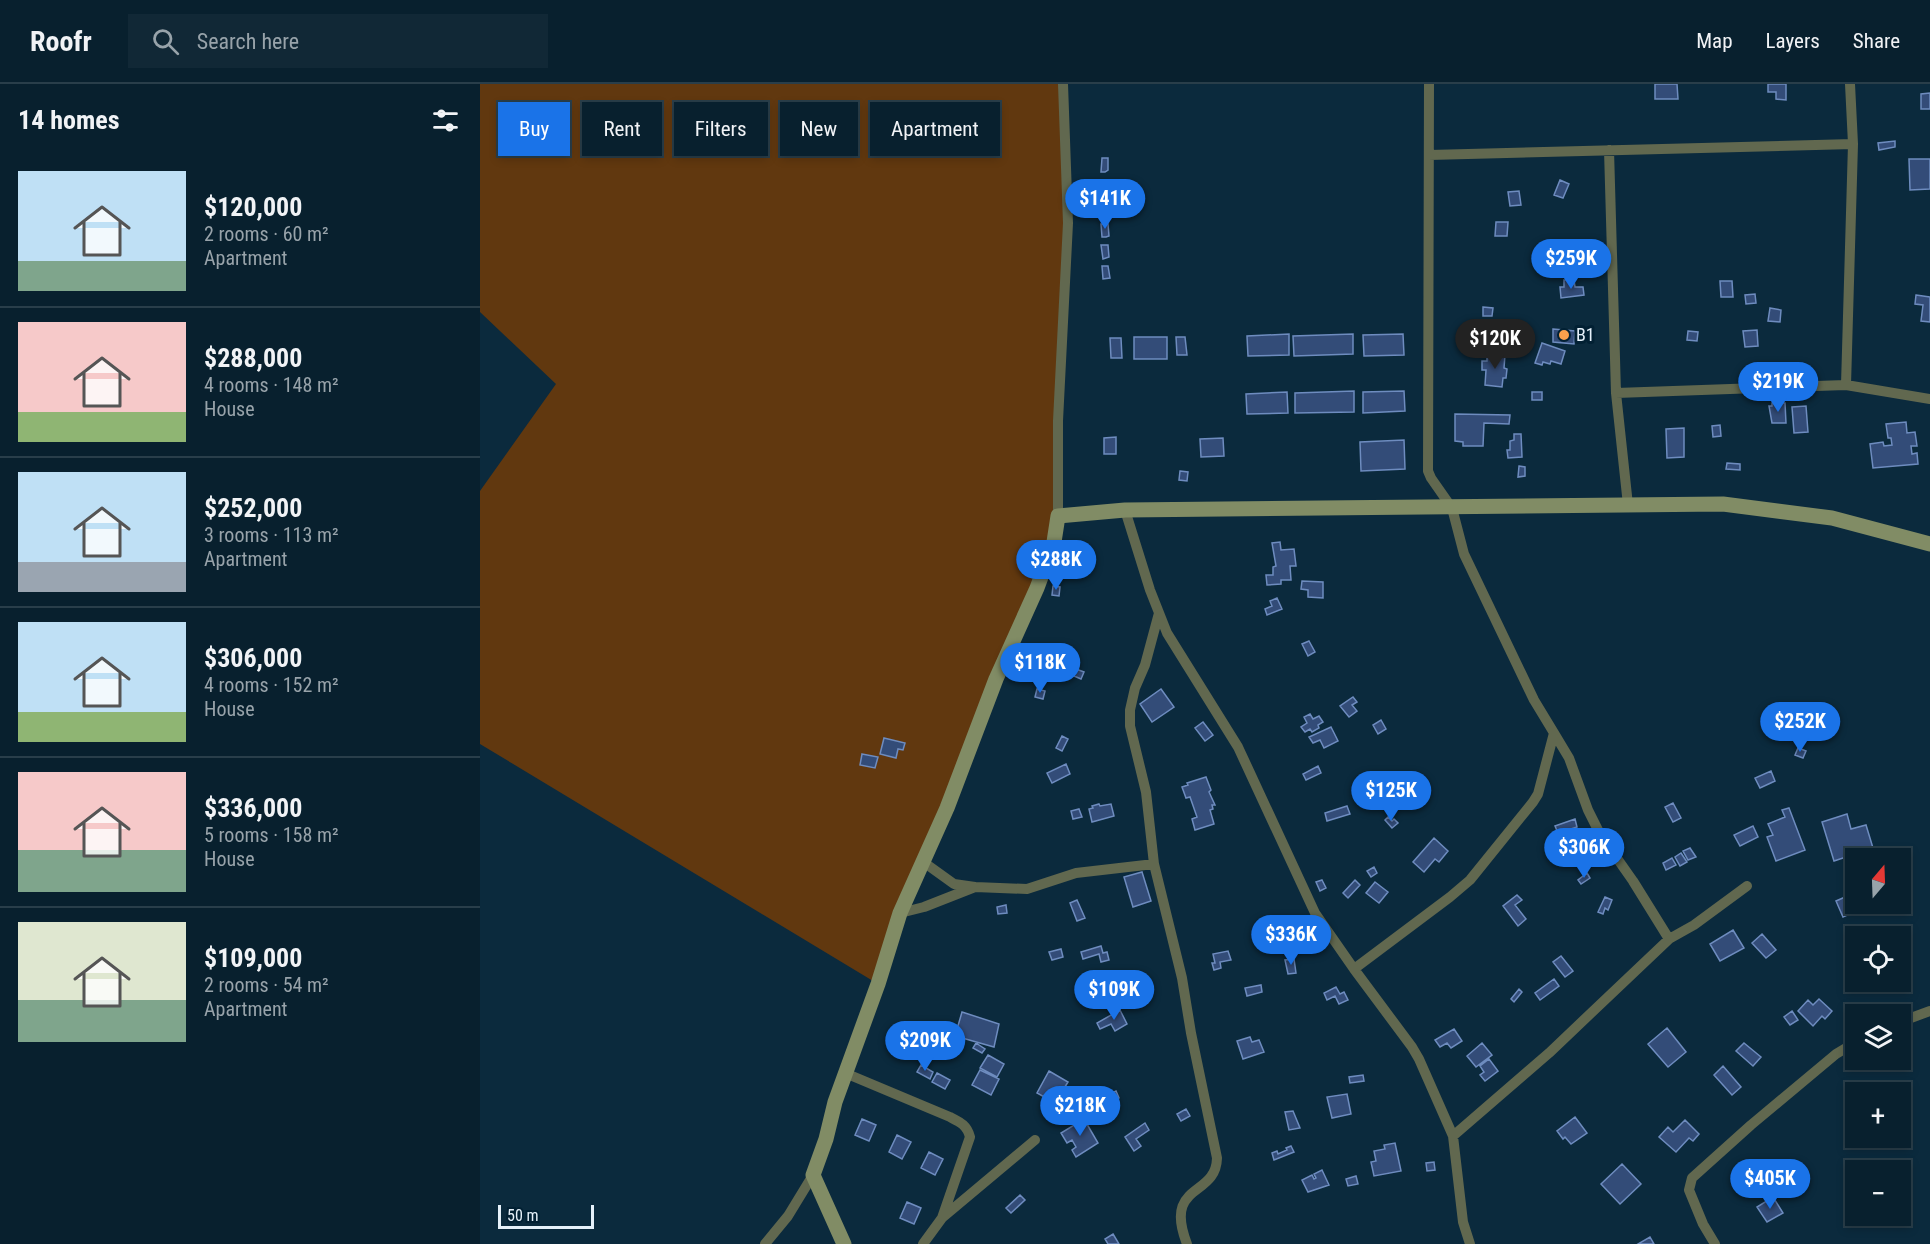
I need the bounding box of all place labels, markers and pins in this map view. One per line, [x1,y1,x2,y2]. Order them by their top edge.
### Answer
pin: $141K [1063,179,1147,230]
pin: $259K [1529,239,1613,290]
pin: $120K [1453,319,1537,370]
place label: B1 [1576,324,1595,345]
marker: B1 [1557,328,1571,342]
pin: $219K [1736,362,1820,413]
pin: $288K [1014,540,1098,591]
pin: $118K [998,643,1082,694]
pin: $252K [1758,702,1842,753]
pin: $125K [1349,771,1433,822]
pin: $306K [1542,828,1626,879]
pin: $336K [1249,915,1333,966]
pin: $109K [1072,970,1156,1021]
pin: $209K [883,1021,967,1072]
pin: $218K [1038,1086,1122,1137]
pin: $405K [1728,1159,1812,1210]

